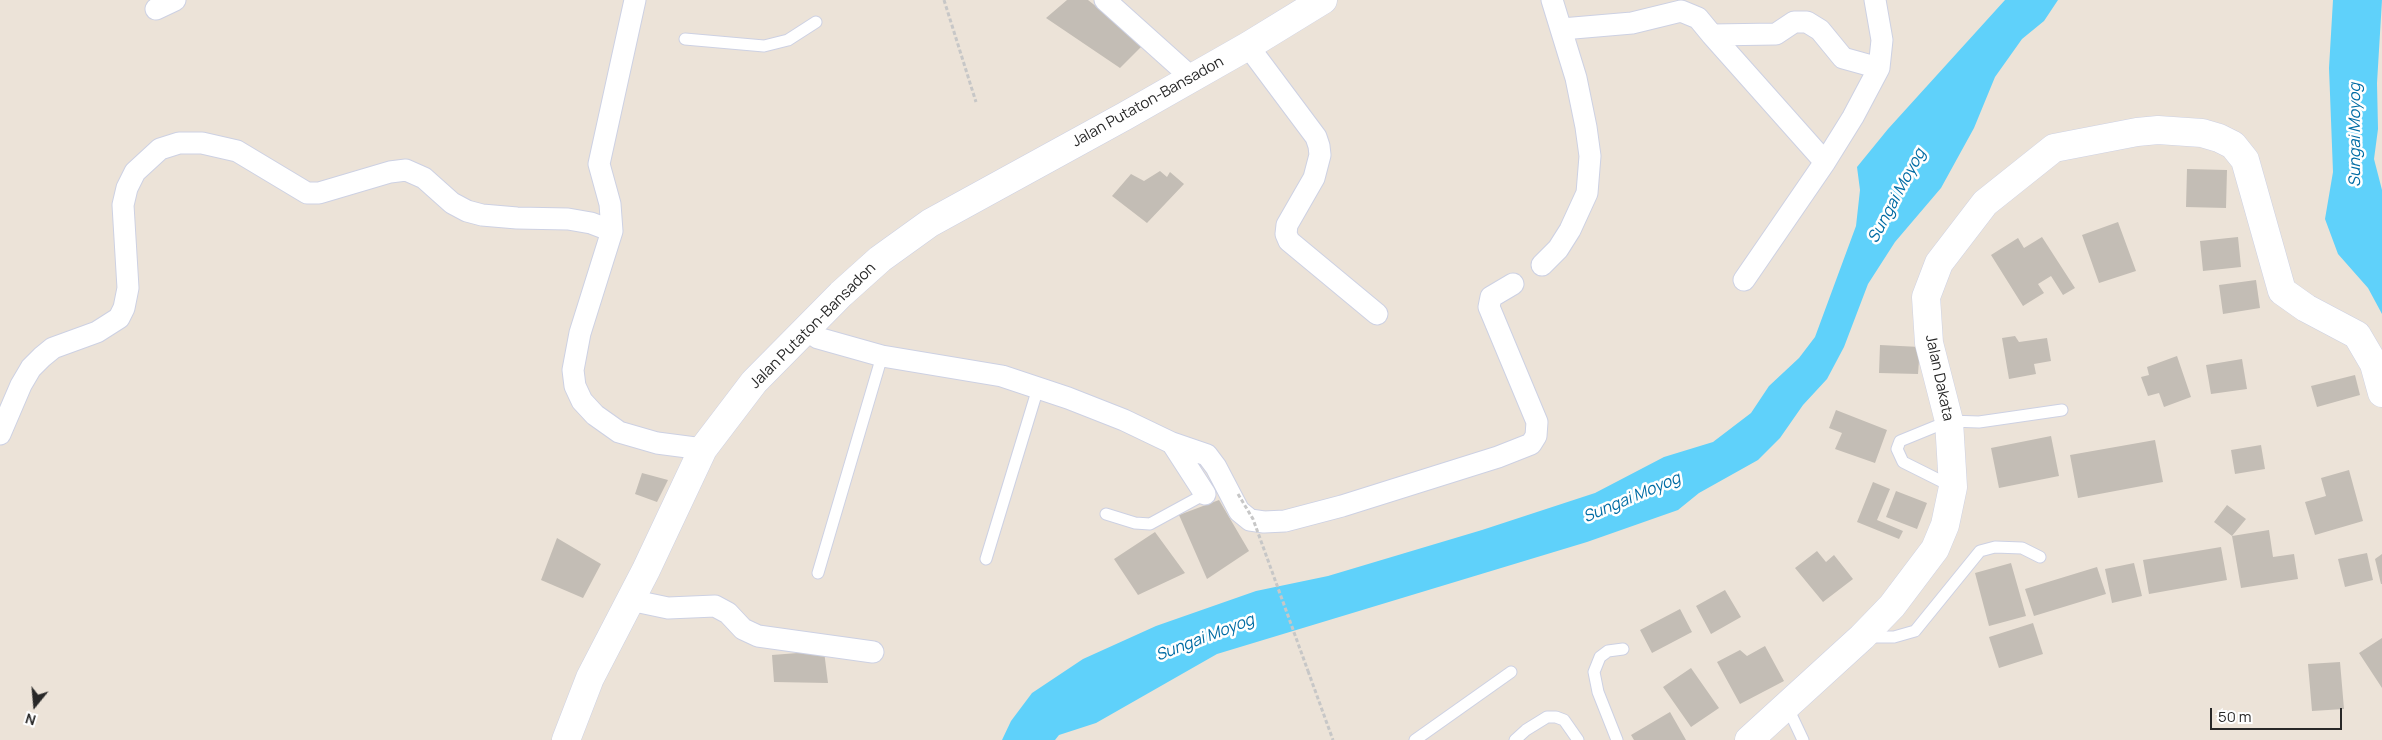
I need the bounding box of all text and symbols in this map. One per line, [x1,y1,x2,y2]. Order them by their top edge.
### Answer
street label: Jalan Putaton-Bansadon [1069,53,1227,151]
water label: Sungai Moyog [2346,83,2366,187]
water label: Sungai Moyog [1864,146,1930,246]
street label: Jalan Putaton-Bansadon [746,259,880,393]
street label: Jalan Dakata [1921,333,1957,423]
water label: Sungai Moyog [1580,469,1684,527]
water label: Sungai Moyog [1153,610,1257,666]
north arrow [10,680,60,730]
scale bar [2212,698,2344,730]
text: 50 m [2218,706,2252,727]
text: N [23,709,38,730]

